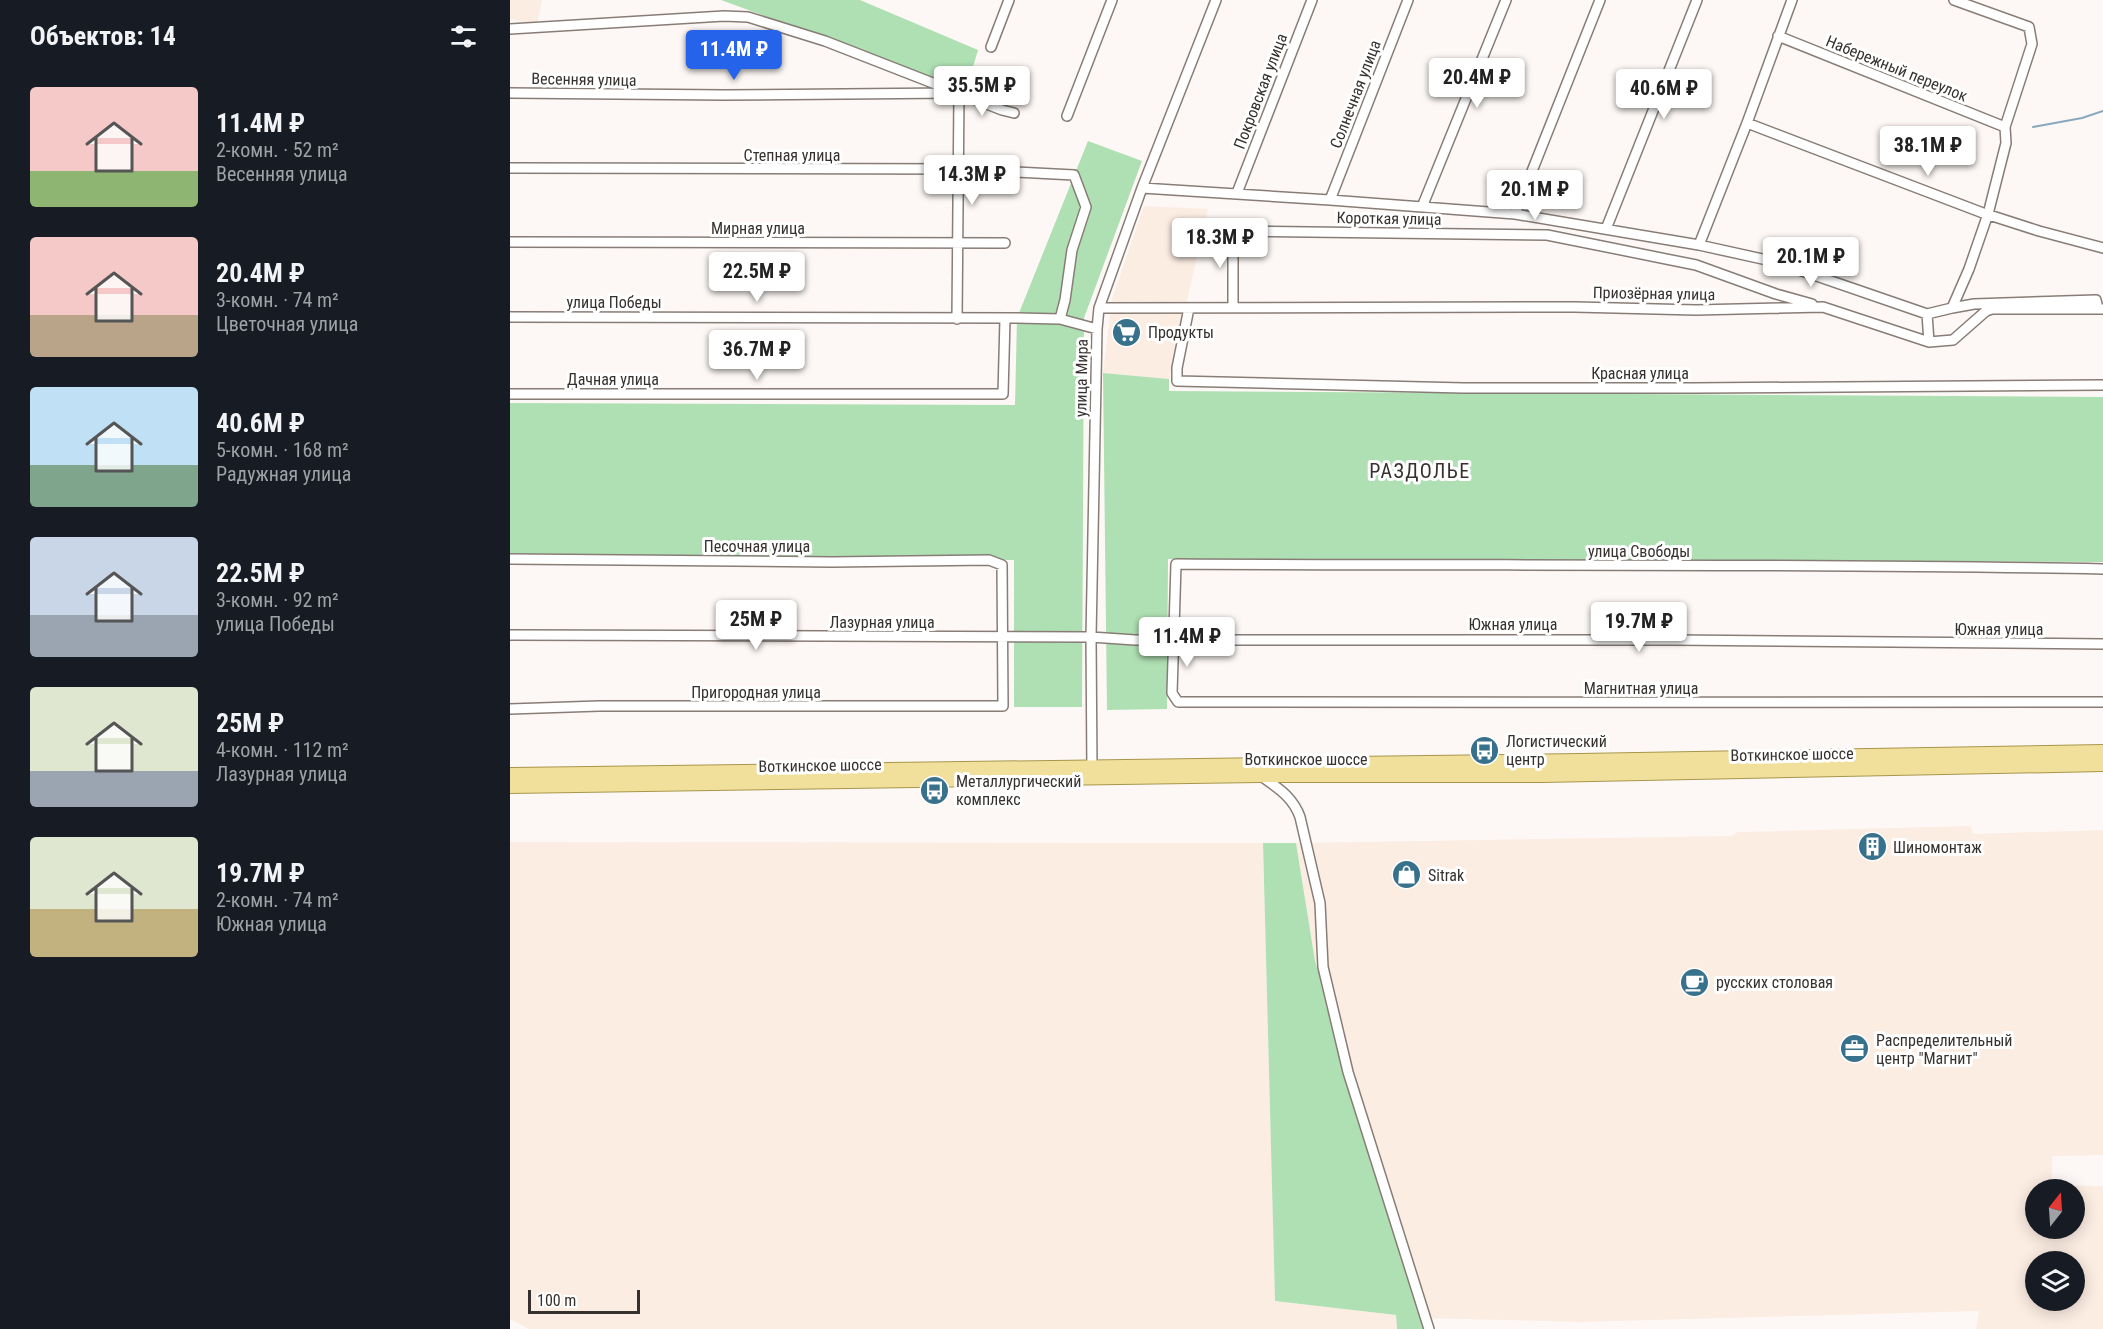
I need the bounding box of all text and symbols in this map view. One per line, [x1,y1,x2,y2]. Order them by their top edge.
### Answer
icon: filters [447,20,480,53]
text: Объектов: 14 [30,21,176,51]
pin: 11.4M ₽ [679,30,789,81]
street label: Покровская улица [1230,31,1291,152]
street label: Набережный переулок [1823,31,1971,106]
text: 11.4M ₽ [700,37,768,61]
street label: Солнечная улица [1326,37,1385,151]
pin: 20.4M ₽ [1422,58,1532,109]
text: 20.4M ₽ [1443,65,1511,89]
pin: 35.5M ₽ [927,66,1037,117]
street label: Весенняя улица [531,69,637,90]
pin: 40.6M ₽ [1609,69,1719,120]
text: 35.5M ₽ [948,73,1016,97]
text: 40.6M ₽ [1630,76,1698,100]
text: 11.4M ₽ [216,108,305,138]
icon: home [78,111,150,183]
pin: 38.1M ₽ [1873,126,1983,177]
text: 38.1M ₽ [1894,133,1962,157]
text: 2-комн. · 52 m² [216,138,339,162]
street label: Степная улица [744,146,840,165]
pin: 14.3M ₽ [917,155,1027,206]
text: Весенняя улица [216,162,348,186]
text: 14.3M ₽ [938,162,1006,186]
pin: 20.1M ₽ [1480,170,1590,221]
text: 20.1M ₽ [1501,177,1569,201]
street label: Короткая улица [1336,208,1442,229]
pin: 18.3M ₽ [1165,218,1275,269]
street label: Мирная улица [711,219,805,238]
text: 18.3M ₽ [1186,225,1254,249]
pin: 20.1M ₽ [1756,237,1866,288]
text: 20.1M ₽ [1777,244,1845,268]
pin: 22.5M ₽ [702,252,812,303]
text: 20.4M ₽ [216,258,305,288]
text: 22.5M ₽ [723,259,791,283]
icon: home [78,261,150,333]
street label: Приозёрная улица [1593,283,1715,304]
text: 3-комн. · 74 m² [216,288,339,312]
street label: улица Победы [566,293,662,312]
text: Цветочная улица [216,312,358,336]
supermarket icon: Продукты [1111,316,1143,348]
place label: Продукты [1148,323,1214,342]
pin: 36.7M ₽ [702,330,812,381]
text: 36.7M ₽ [723,337,791,361]
street label: улица Мира [1071,339,1092,417]
street label: Красная улица [1591,364,1689,383]
street label: Дачная улица [567,370,659,389]
text: 40.6M ₽ [216,408,305,438]
icon: home [78,411,150,483]
text: 5-комн. · 168 m² [216,438,349,462]
district label: РАЗДОЛЬЕ [1369,459,1471,483]
text: Радужная улица [216,462,351,486]
street label: Песочная улица [704,537,810,556]
street label: улица Свободы [1588,542,1690,561]
text: 22.5M ₽ [216,558,305,588]
icon: home [78,561,150,633]
text: 3-комн. · 92 m² [216,588,339,612]
pin: 25M ₽ [714,600,798,651]
pin: 19.7M ₽ [1584,602,1694,653]
text: 25M ₽ [730,607,782,631]
text: 19.7M ₽ [1605,609,1673,633]
text: улица Победы [216,612,335,636]
street label: Лазурная улица [829,613,935,632]
street label: Южная улица [1469,615,1557,634]
pin: 11.4M ₽ [1132,617,1242,668]
street label: Южная улица [1955,620,2043,639]
text: 11.4M ₽ [1153,624,1221,648]
street label: Магнитная улица [1584,679,1698,698]
street label: Пригородная улица [691,683,821,702]
text: 25M ₽ [216,708,284,738]
icon: home [78,711,150,783]
place label: Логистический центр [1506,732,1607,769]
bus stop icon: Логистический центр [1469,734,1501,766]
text: 4-комн. · 112 m² [216,738,349,762]
street label: Воткинское шоссе [1730,744,1854,765]
street label: Воткинское шоссе [1244,750,1368,769]
street label: Воткинское шоссе [758,755,882,776]
text: Лазурная улица [216,762,347,786]
place label: Металлургический комплекс [956,772,1081,809]
bus stop icon: Металлургический комплекс [919,774,951,806]
building icon: Шиномонтаж [1856,831,1888,863]
place label: Шиномонтаж [1893,838,1982,857]
text: 19.7M ₽ [216,858,305,888]
shop icon: Sitrak [1391,859,1423,891]
icon: home [78,861,150,933]
place label: Sitrak [1428,866,1465,885]
text: 2-комн. · 74 m² [216,888,339,912]
text: Южная улица [216,912,327,936]
cafe icon: русских столовая [1679,966,1711,998]
place label: русских столовая [1716,973,1833,992]
place label: Распределительный центр "Магнит" [1876,1031,2012,1068]
office icon: Распределительный центр "Магнит" [1839,1033,1871,1065]
north arrow [2025,1179,2085,1239]
map controls [2025,1179,2085,1311]
button: layers [2025,1251,2085,1311]
scale bar [528,1287,640,1314]
text: 100 m [537,1291,576,1310]

